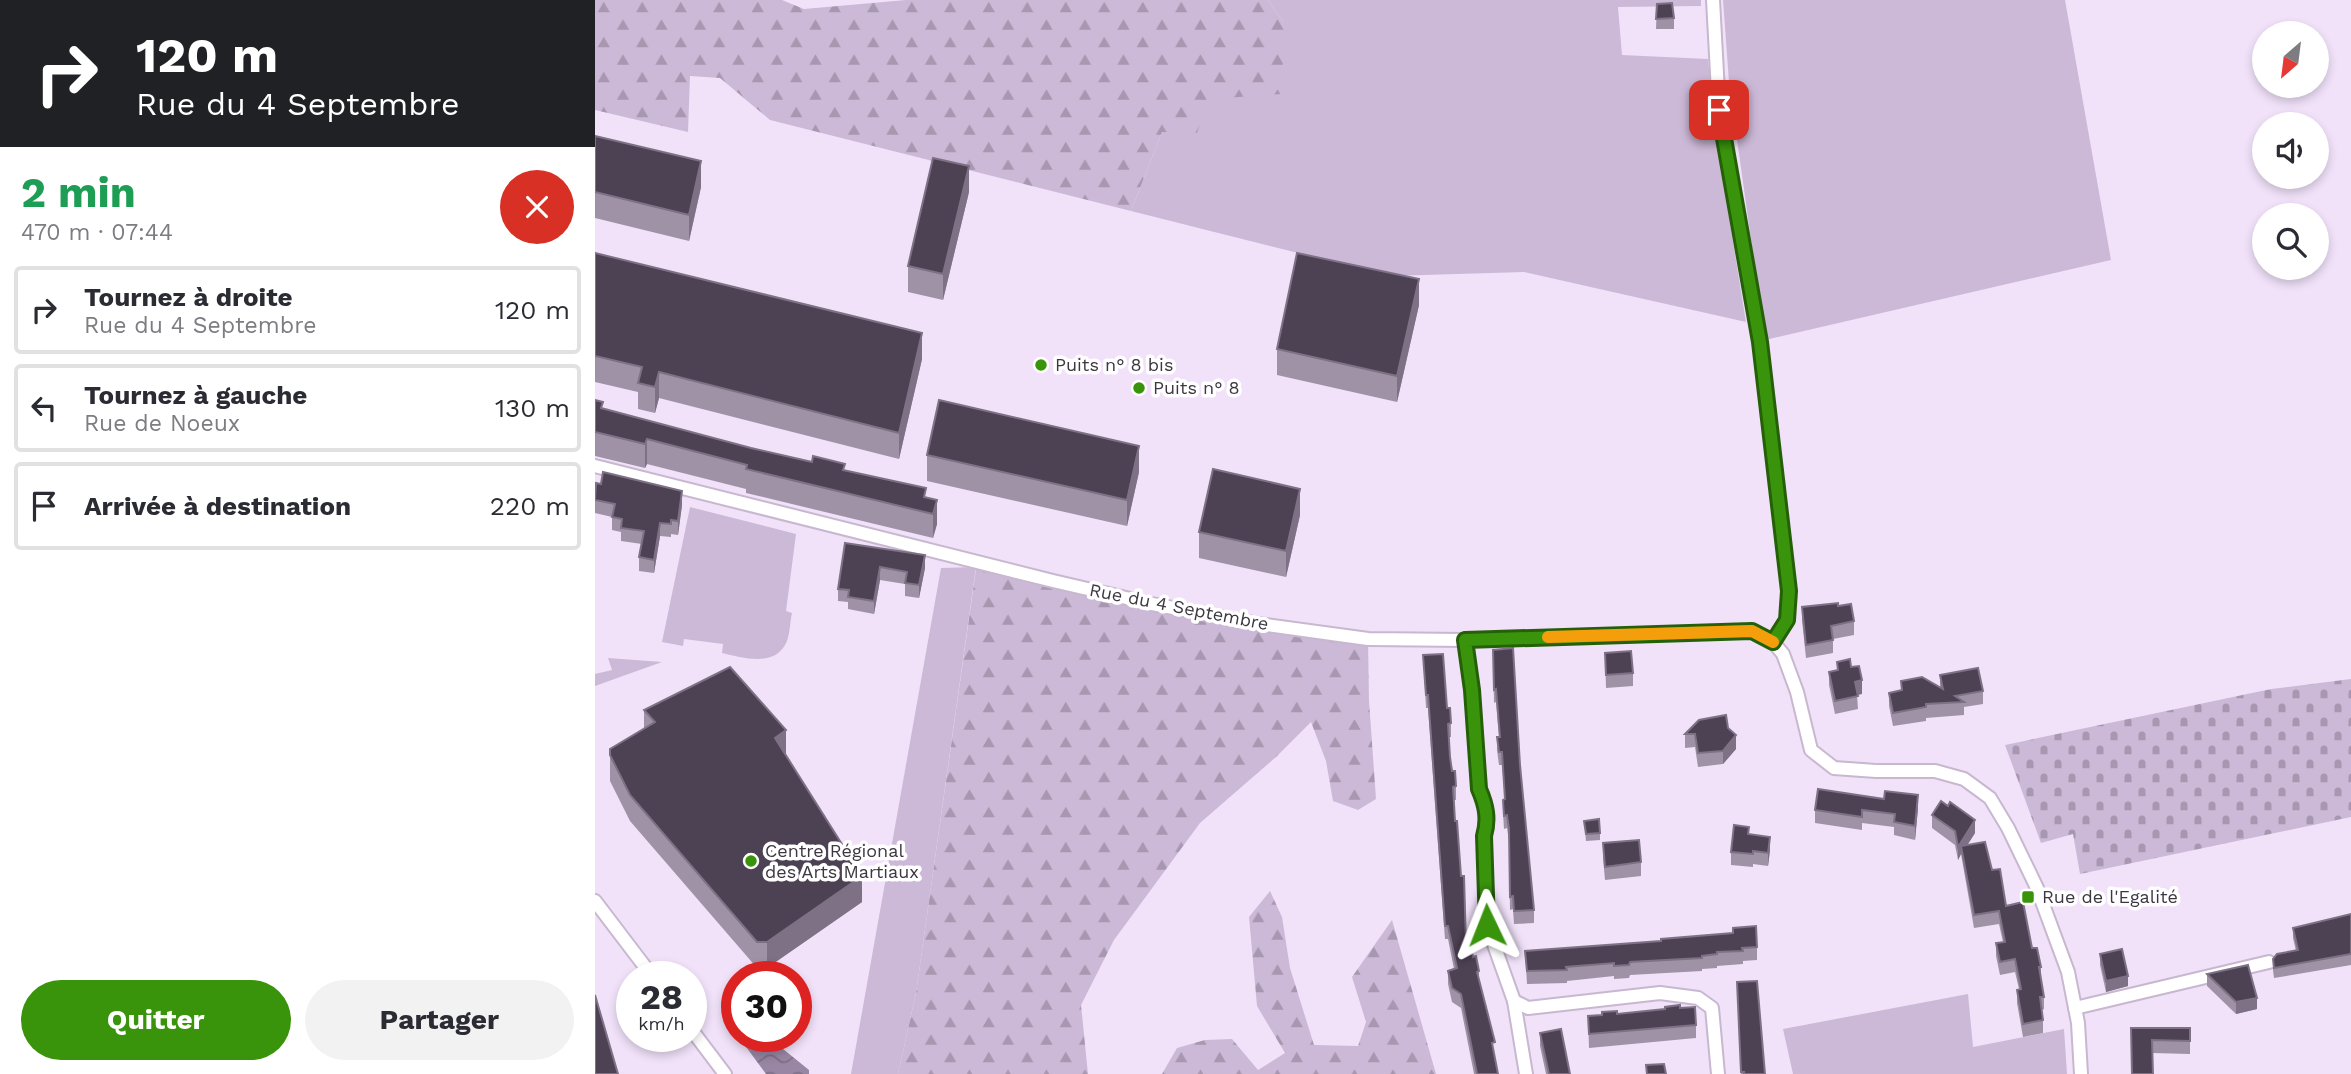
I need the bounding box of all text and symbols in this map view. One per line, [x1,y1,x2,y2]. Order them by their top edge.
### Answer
north arrow [2252,21,2329,98]
map controls [2252,21,2329,280]
text: 120 m [136,26,278,84]
icon: right [21,28,112,119]
pin [1689,80,1749,140]
text: Rue du 4 Septembre [136,85,459,123]
icon: arrive [1700,91,1738,129]
button: sound [2252,112,2329,189]
text: 2 min [21,168,136,217]
button: close [500,170,574,244]
button: search [2252,203,2329,280]
text: 470 m · 07:44 [21,219,173,246]
text: Tournez à droite [84,282,293,312]
icon: right [25,291,63,329]
text: 120 m [495,295,570,325]
text: Rue du 4 Septembre [84,312,316,339]
place label: Puits n° 8 bis [1055,354,1173,375]
marker: Puits n° 8 bis [1033,357,1049,373]
place label: Puits n° 8 [1153,377,1240,398]
text: Tournez à gauche [84,380,307,410]
marker: Puits n° 8 [1131,380,1147,396]
icon: left [25,389,63,427]
text: 130 m [495,393,570,423]
text: Rue de Noeux [84,410,240,437]
icon: arrive [25,487,63,525]
text: Arrivée à destination [84,491,351,521]
text: 220 m [490,491,570,521]
street label: Rue du 4 Septembre [1088,579,1270,634]
place label: Centre Régional des Arts Martiaux [765,840,919,882]
marker: Centre Régional des Arts Martiaux [743,853,759,869]
place label: Rue de l'Egalité [2042,886,2178,907]
position arrow [1450,888,1524,962]
marker: Rue de l'Egalité [2020,889,2036,905]
speed limit sign: 30 [721,961,812,1052]
text: 28 [640,976,683,1018]
button: Quitter [21,980,291,1060]
button: Partager [305,980,574,1060]
text: km/h [638,1013,685,1034]

